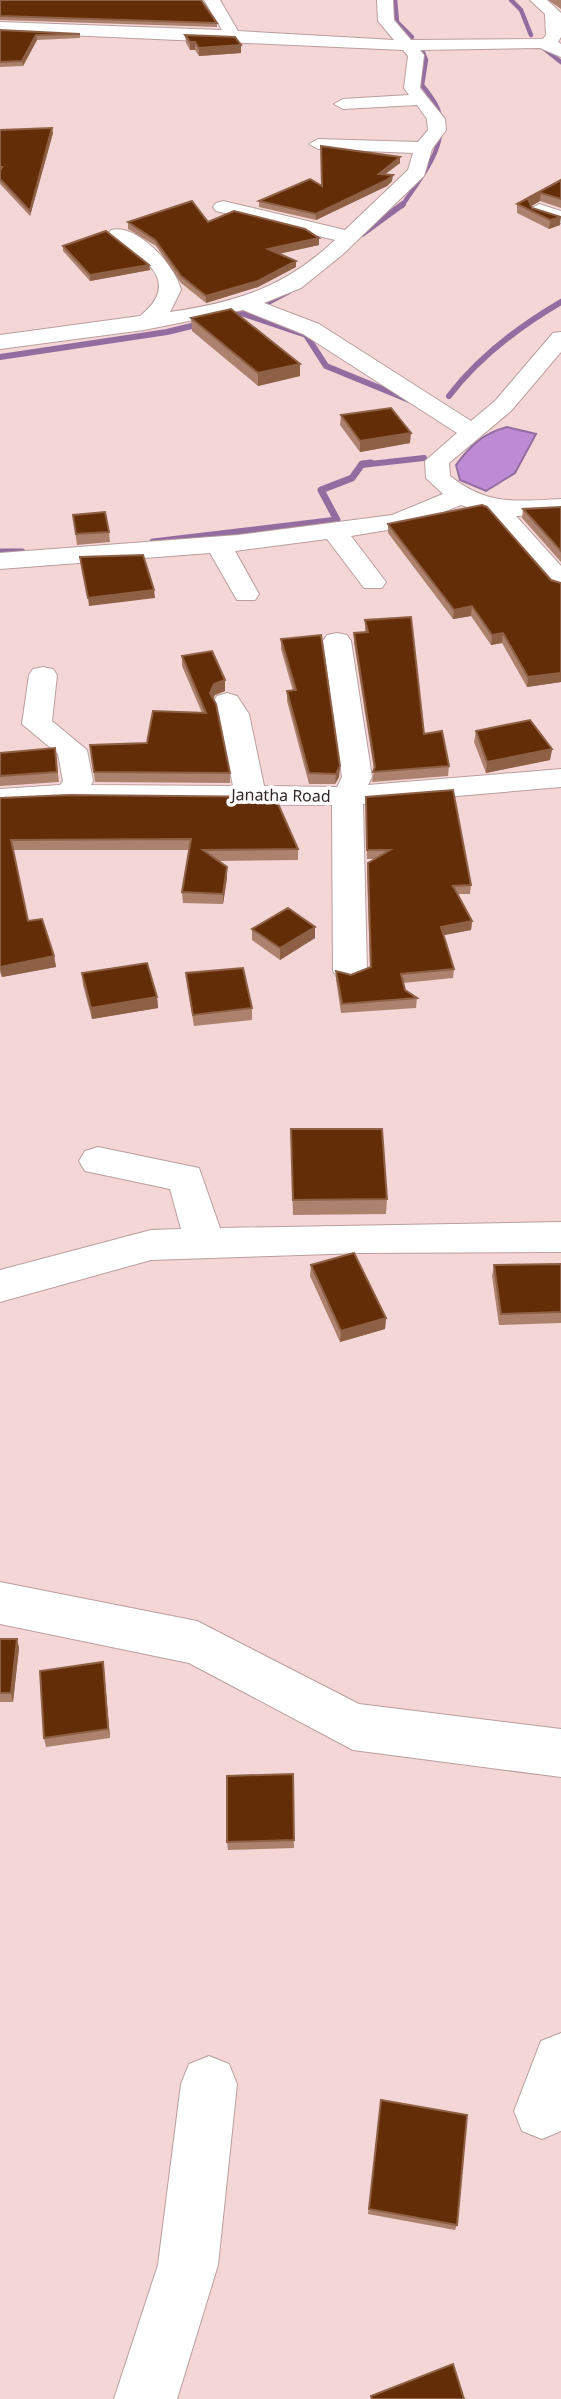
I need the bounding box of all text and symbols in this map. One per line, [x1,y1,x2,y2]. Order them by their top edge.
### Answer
street label: Janatha Road [229,783,331,807]

